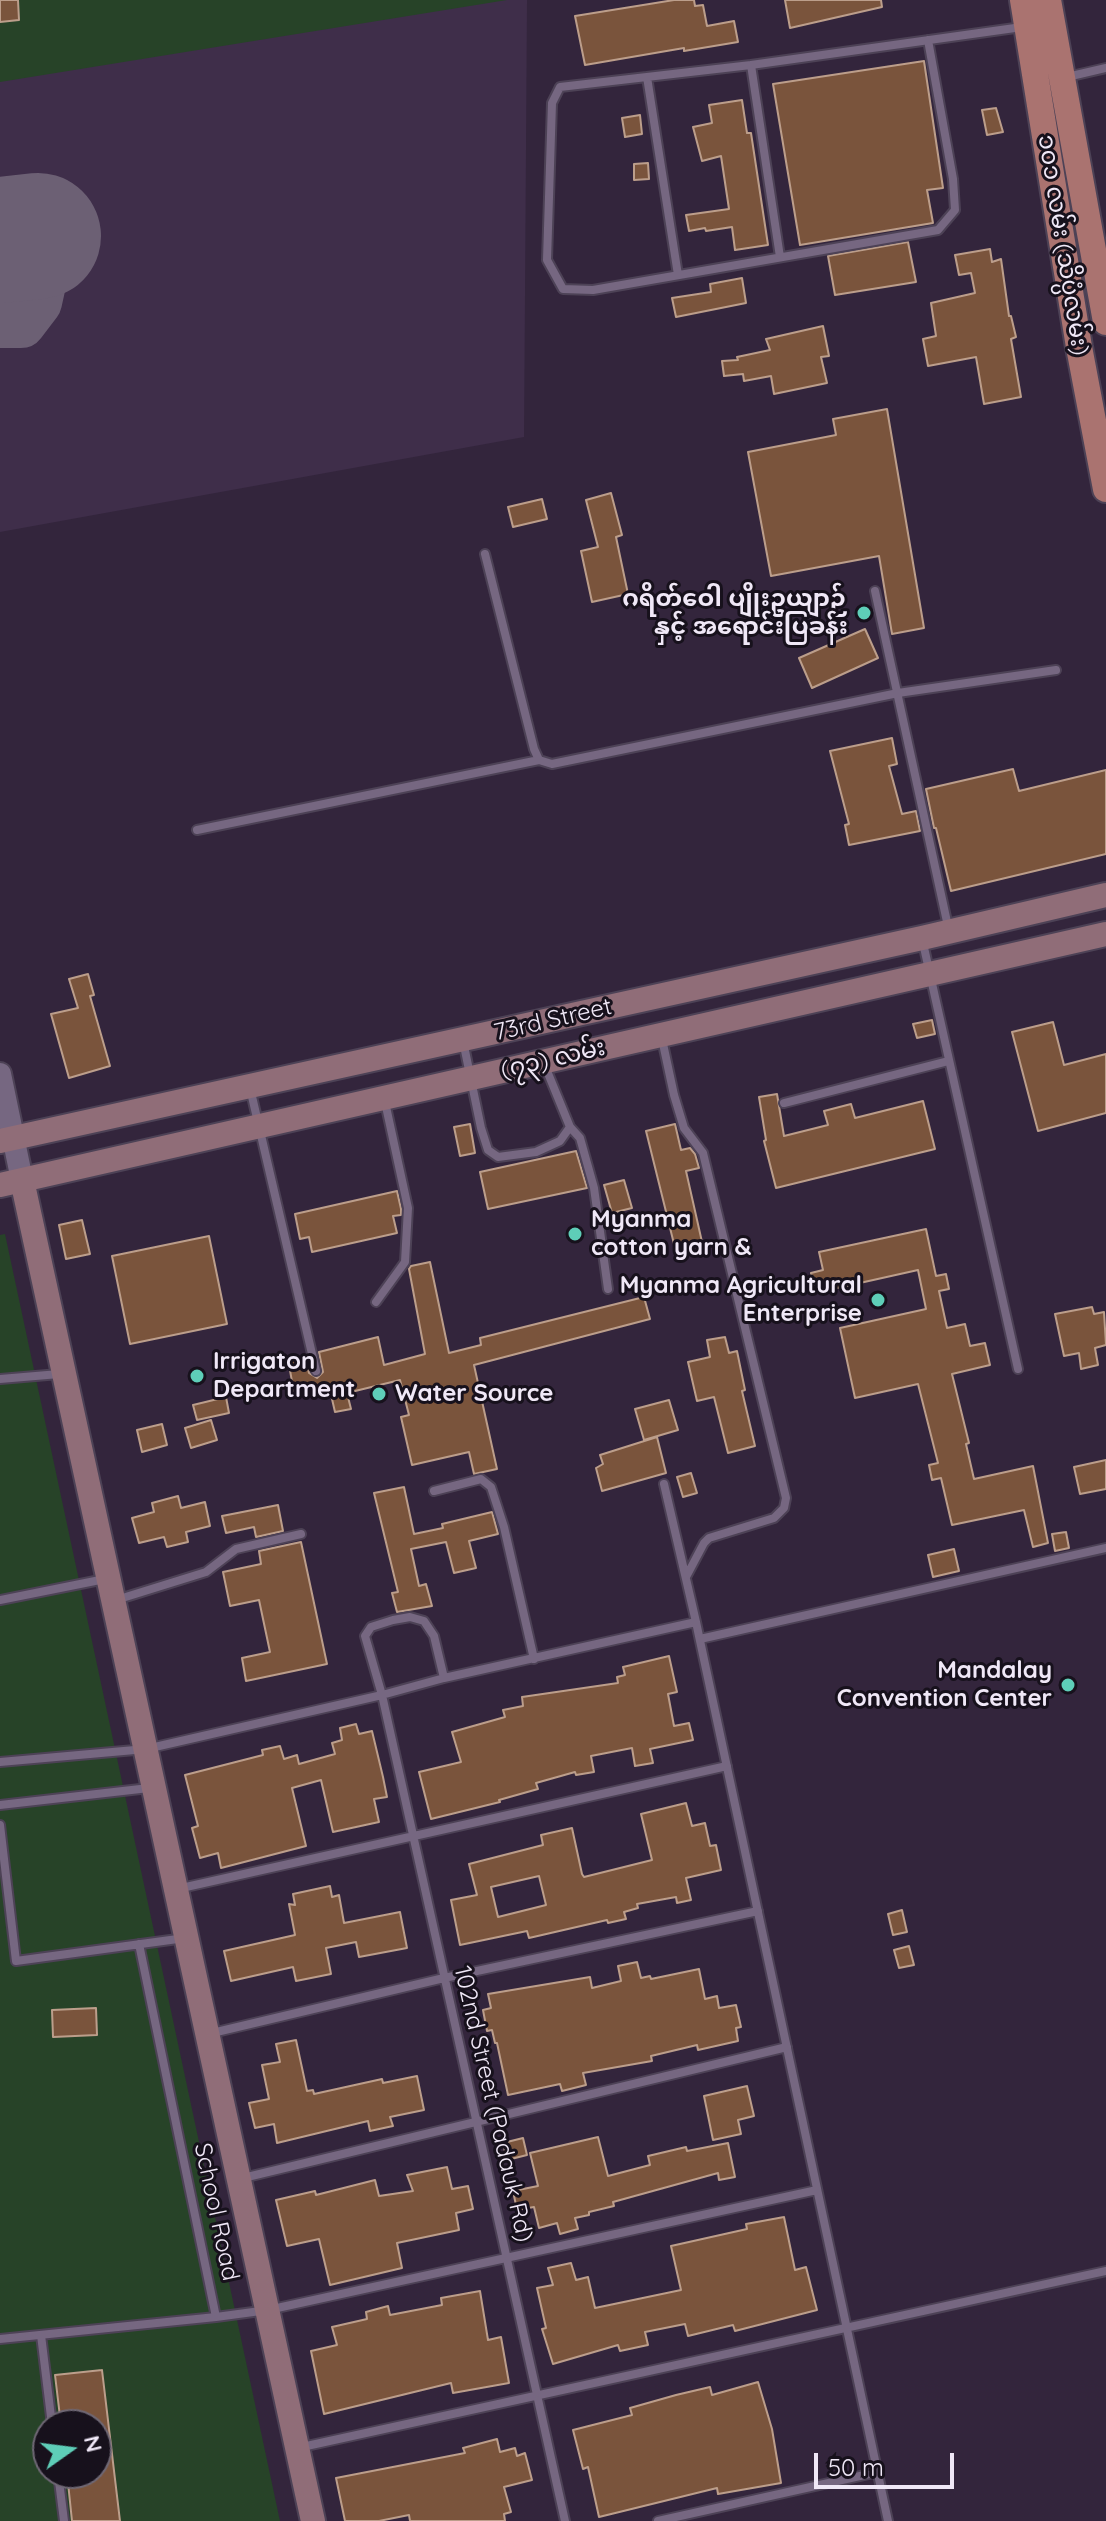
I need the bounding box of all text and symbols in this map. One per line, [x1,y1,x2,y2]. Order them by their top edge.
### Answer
street label: ၁၀၁ လမ်း (သိပ္ပံလမ်း) [1031,133,1095,357]
place label: ဂရိတ်ဝေါ ပျိုးဥယျာဉ် နှင့် အရောင်းပြခန်း [622,585,848,641]
marker: ဂရိတ်ဝေါ ပျိုးဥယျာဉ် နှင့် အရောင်းပြခန်း [855,604,873,622]
street label: 73rd Street [491,992,615,1048]
street label: (၇၃) လမ်း [498,1033,608,1085]
place label: Myanma cotton yarn & [591,1206,752,1262]
marker: Myanma cotton yarn & [566,1225,584,1243]
place label: Myanma Agricultural Enterprise [620,1272,862,1328]
marker: Myanma Agricultural Enterprise [869,1291,887,1309]
place label: Irrigaton Department [213,1348,355,1404]
marker: Irrigaton Department [188,1367,206,1385]
place label: Water Source [395,1380,553,1408]
marker: Water Source [370,1385,388,1403]
place label: Mandalay Convention Center [837,1657,1052,1713]
marker: Mandalay Convention Center [1059,1676,1077,1694]
street label: 102nd Street (Padauk Rd) [447,1963,539,2245]
street label: School Road [187,2140,245,2284]
north arrow [32,2409,112,2489]
text: N [78,2432,109,2455]
scale bar [818,2437,958,2487]
text: 50 m [828,2452,884,2482]

